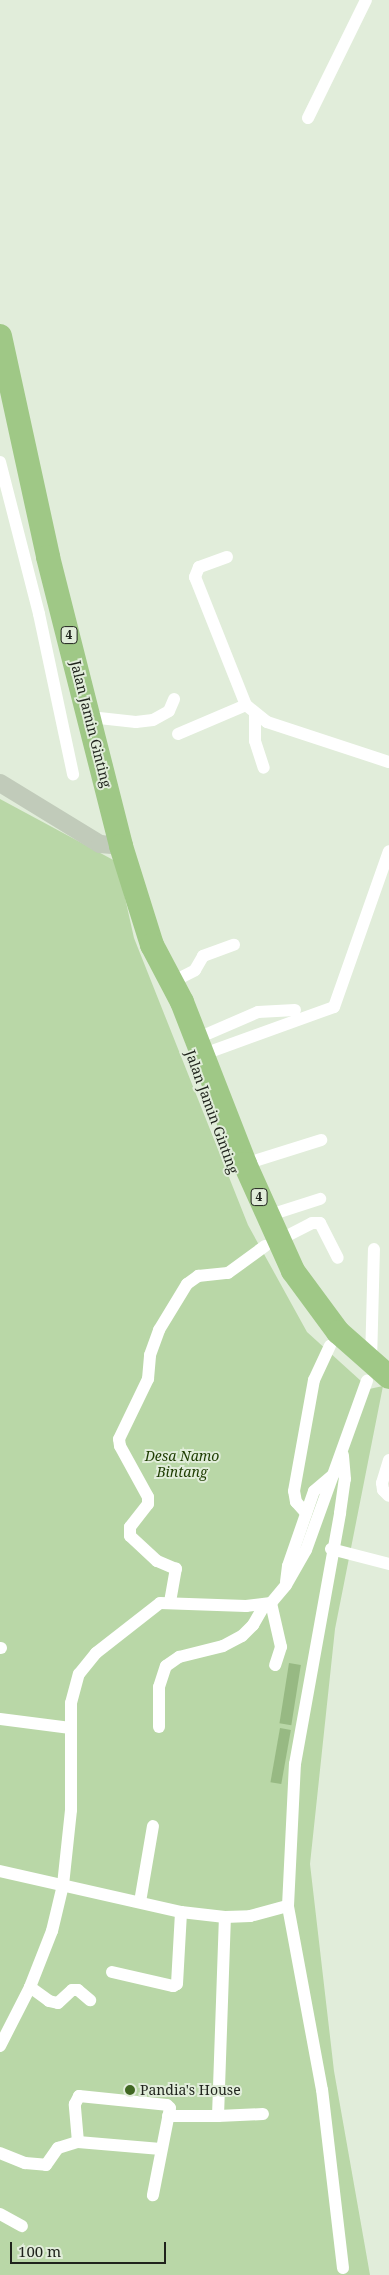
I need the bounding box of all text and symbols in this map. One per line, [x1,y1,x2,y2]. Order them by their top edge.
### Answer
road number: 4 [60,626,78,644]
street label: Jalan Jamin Ginting [67,659,115,789]
street label: Jalan Jamin Ginting [182,1048,242,1176]
road number: 4 [250,1188,268,1206]
park label: Desa Namo Bintang [145,1448,219,1480]
place label: Pandia's House [140,2082,241,2098]
marker: Pandia's House [124,2084,136,2096]
scale bar [12,2232,169,2264]
text: 100 m [18,2241,61,2261]

